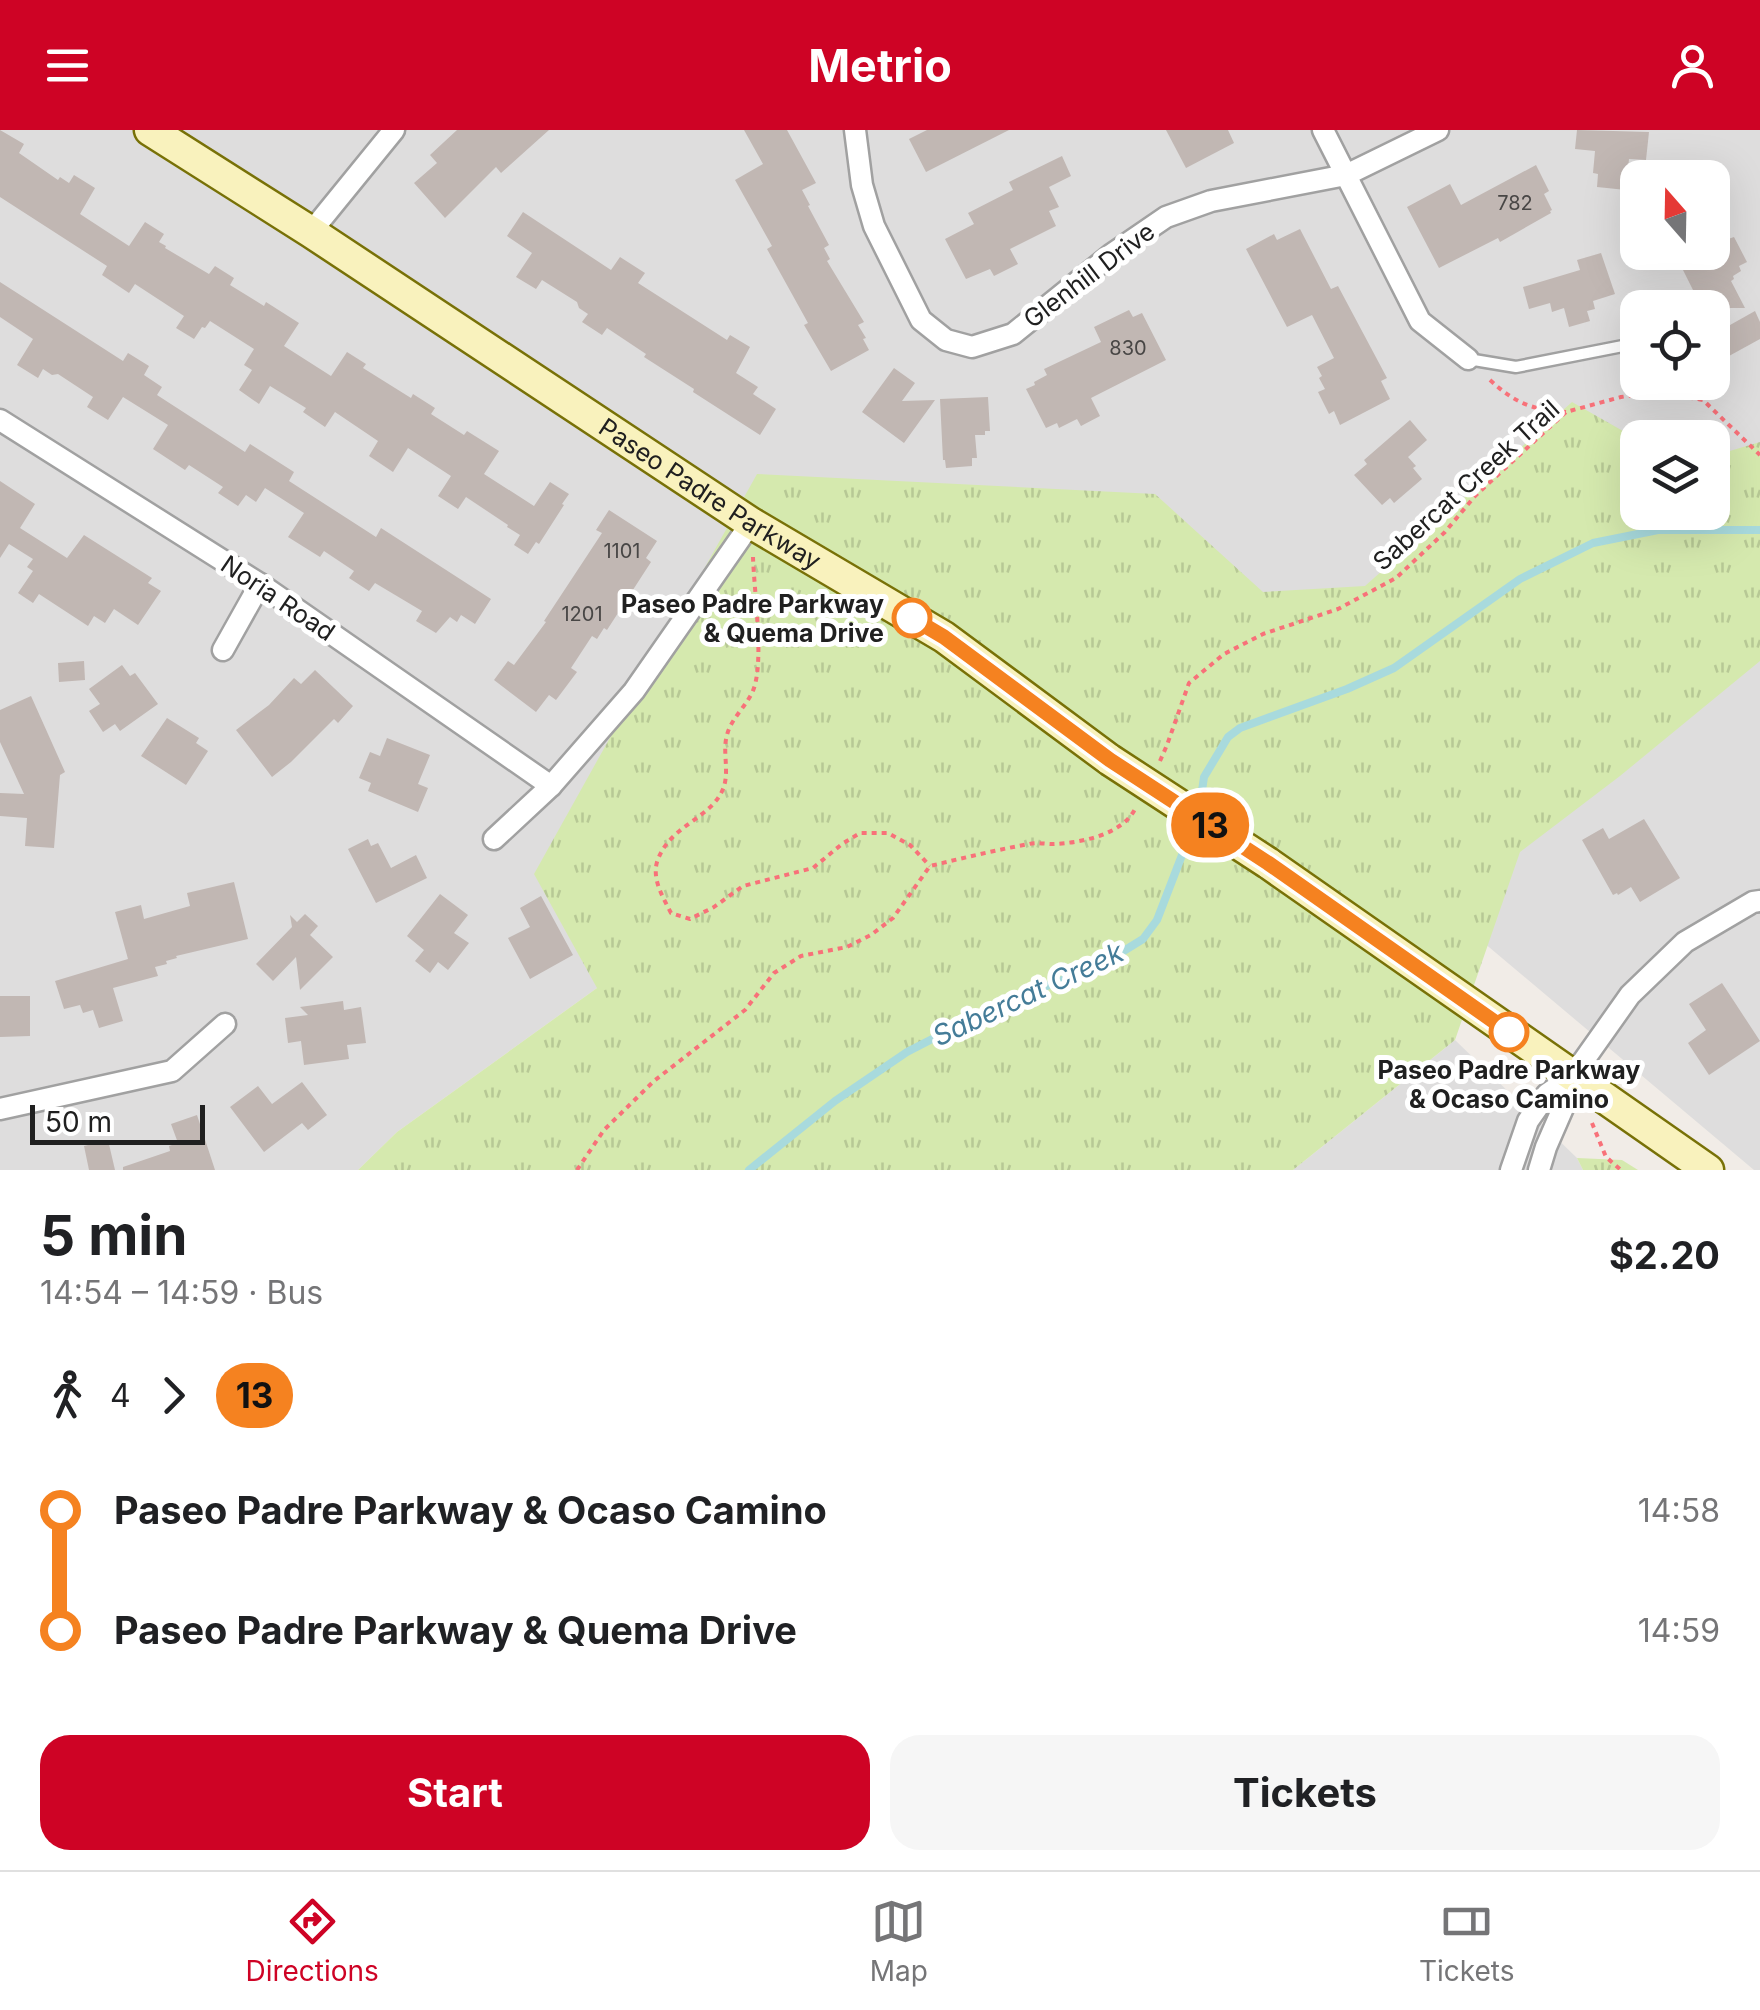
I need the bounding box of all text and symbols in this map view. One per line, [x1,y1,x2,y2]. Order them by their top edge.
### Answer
icon: menu [40,38,95,93]
text: Metrio [808,38,952,93]
icon: person [1665,38,1720,93]
north arrow [1620,160,1730,270]
map controls [1620,160,1730,530]
house number: 782 [1497,191,1533,215]
street label: Glenhill Drive [1018,216,1160,334]
button: locate [1620,290,1730,400]
house number: 830 [1109,336,1147,360]
street label: Sabercat Creek Trail [1367,393,1565,577]
street label: Paseo Padre Parkway [594,412,826,576]
button: layers [1620,420,1730,530]
house number: 1101 [603,539,641,563]
street label: Noria Road [215,549,341,647]
place label: Paseo Padre Parkway & Quema Drive [621,589,884,648]
marker: Paseo Padre Parkway & Quema Drive [893,599,931,637]
house number: 1201 [561,602,603,626]
line badge: 13 [1165,792,1255,858]
text: 13 [1191,804,1229,846]
water label: Sabercat Creek [927,935,1129,1053]
marker: Paseo Padre Parkway & Ocaso Camino [1490,1013,1528,1051]
place label: Paseo Padre Parkway & Ocaso Camino [1378,1055,1640,1114]
scale bar [30,1100,205,1144]
text: 50 m [45,1105,112,1139]
text: 5 min [40,1202,188,1268]
text: $2.20 [1609,1232,1720,1278]
text: 14:54 – 14:59 · Bus [40,1273,323,1312]
icon: walk [40,1368,95,1423]
icon: forward [146,1368,201,1423]
text: 13 [236,1374,273,1416]
text: 4 [110,1376,131,1415]
text: Paseo Padre Parkway & Ocaso Camino [114,1487,827,1533]
text: 14:58 [1638,1491,1720,1530]
text: Paseo Padre Parkway & Quema Drive [114,1607,797,1653]
text: 14:59 [1638,1611,1720,1650]
button: Start [40,1735,870,1850]
button: Tickets [890,1735,1720,1850]
tab: Directions [245,1894,379,1988]
tab: Map [870,1894,928,1988]
tab: Tickets [1419,1894,1515,1988]

